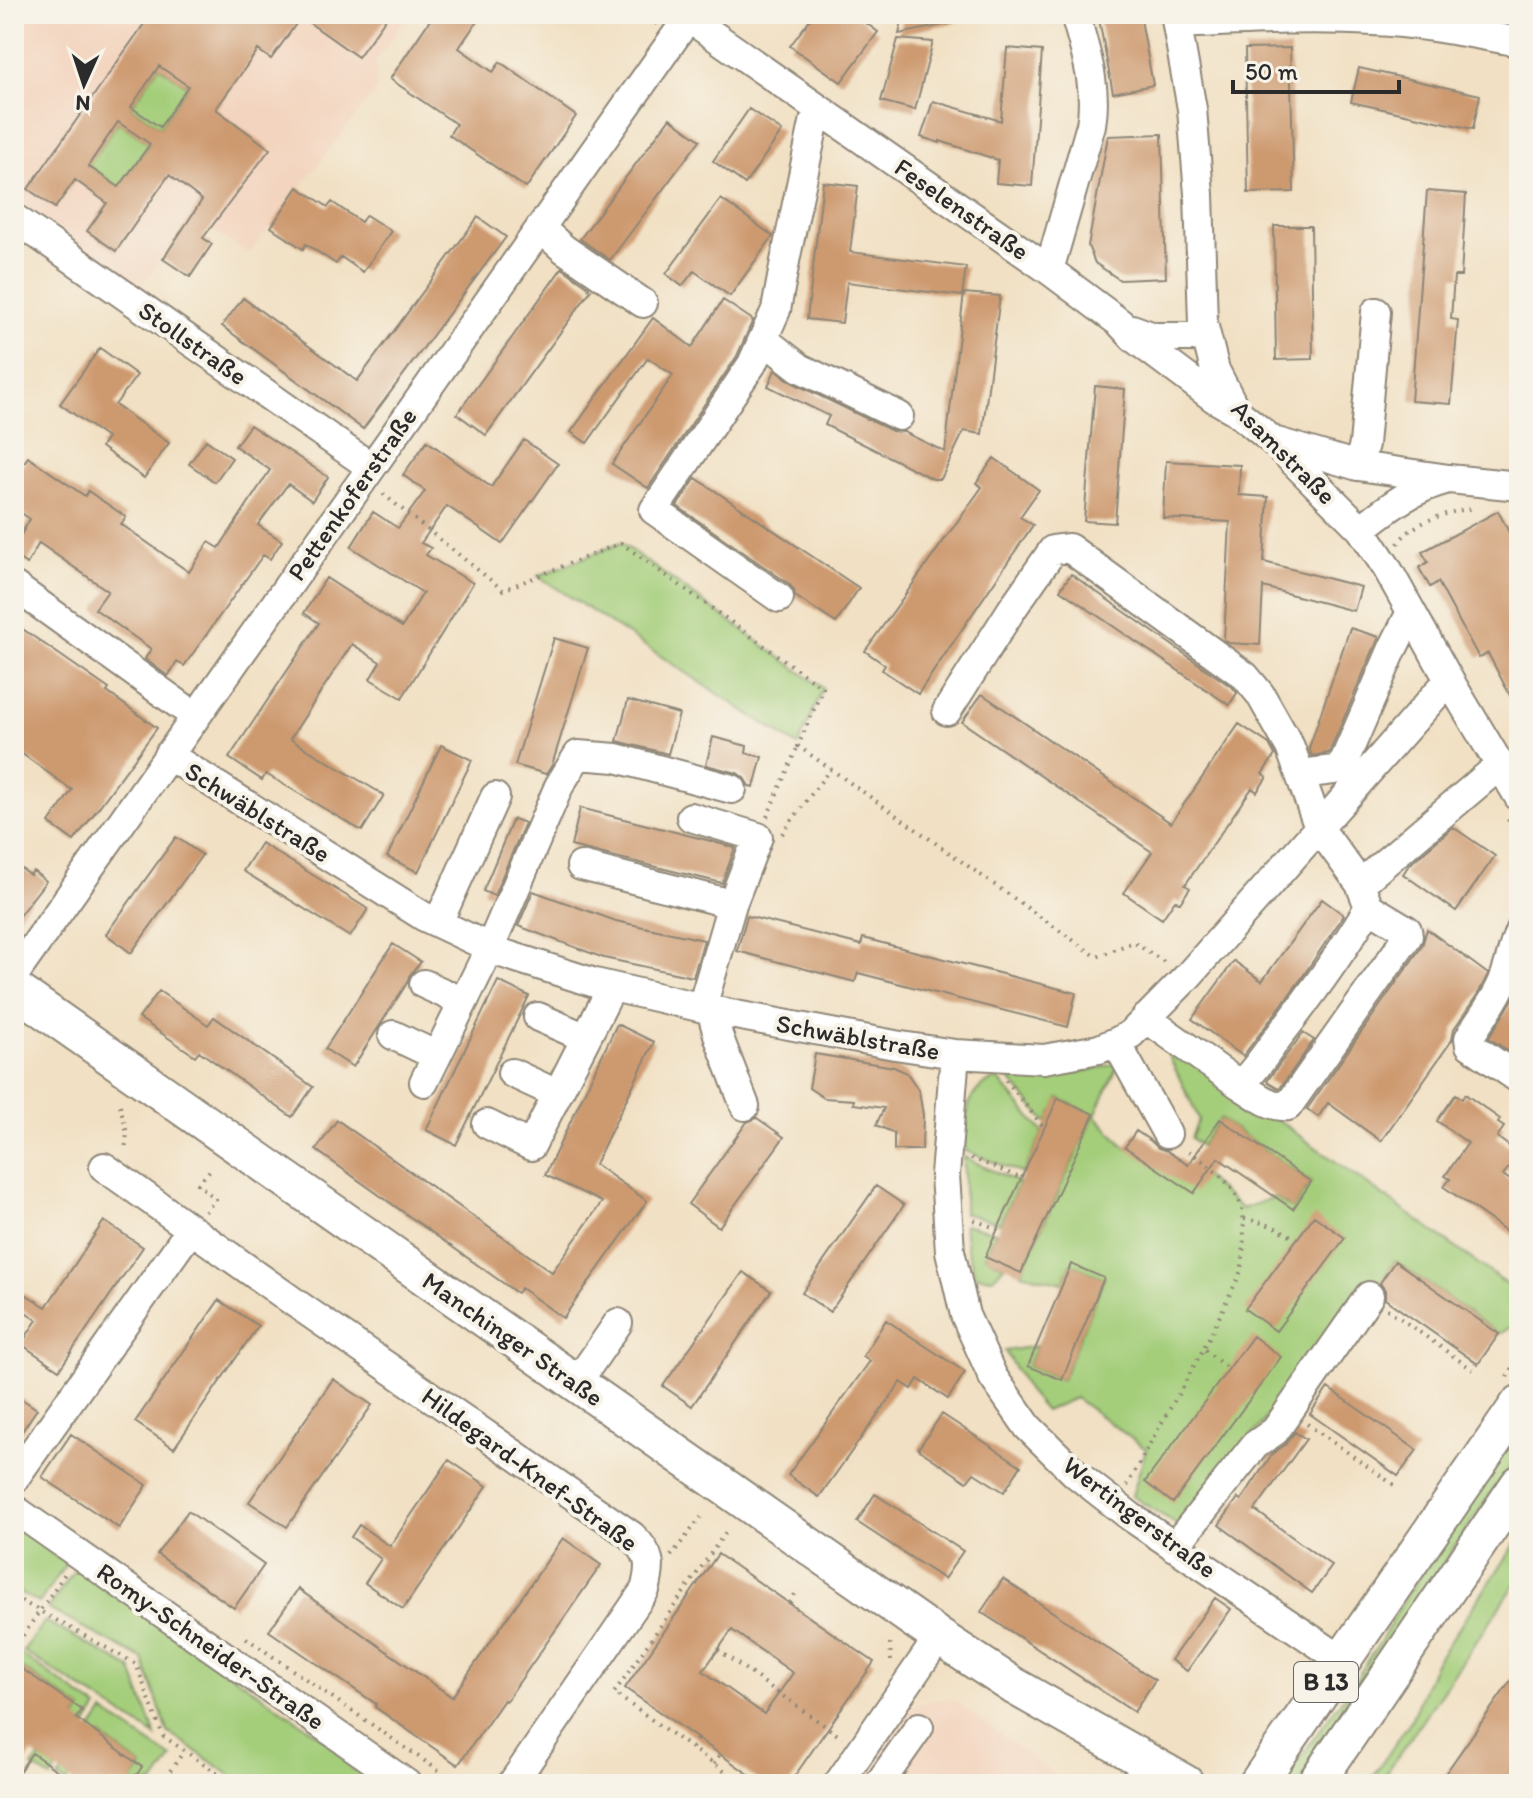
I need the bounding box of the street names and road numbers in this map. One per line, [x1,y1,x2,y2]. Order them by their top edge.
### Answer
street label: Feselenstraße [889,151,1035,267]
street label: Stollstraße [133,294,253,392]
street label: Asamstraße [1225,393,1343,511]
street label: Pettenkoferstraße [280,401,424,587]
street label: Schwäblstraße [179,755,337,869]
street label: Schwäblstraße [774,1007,942,1067]
street label: Manchinger Straße [416,1265,610,1413]
street label: Hildegard-Knef-Straße [416,1380,644,1558]
street label: Wertingerstraße [1057,1449,1223,1585]
street label: Romy-Schneider-Straße [91,1555,331,1737]
road number: B 13 [1294,1662,1358,1702]

